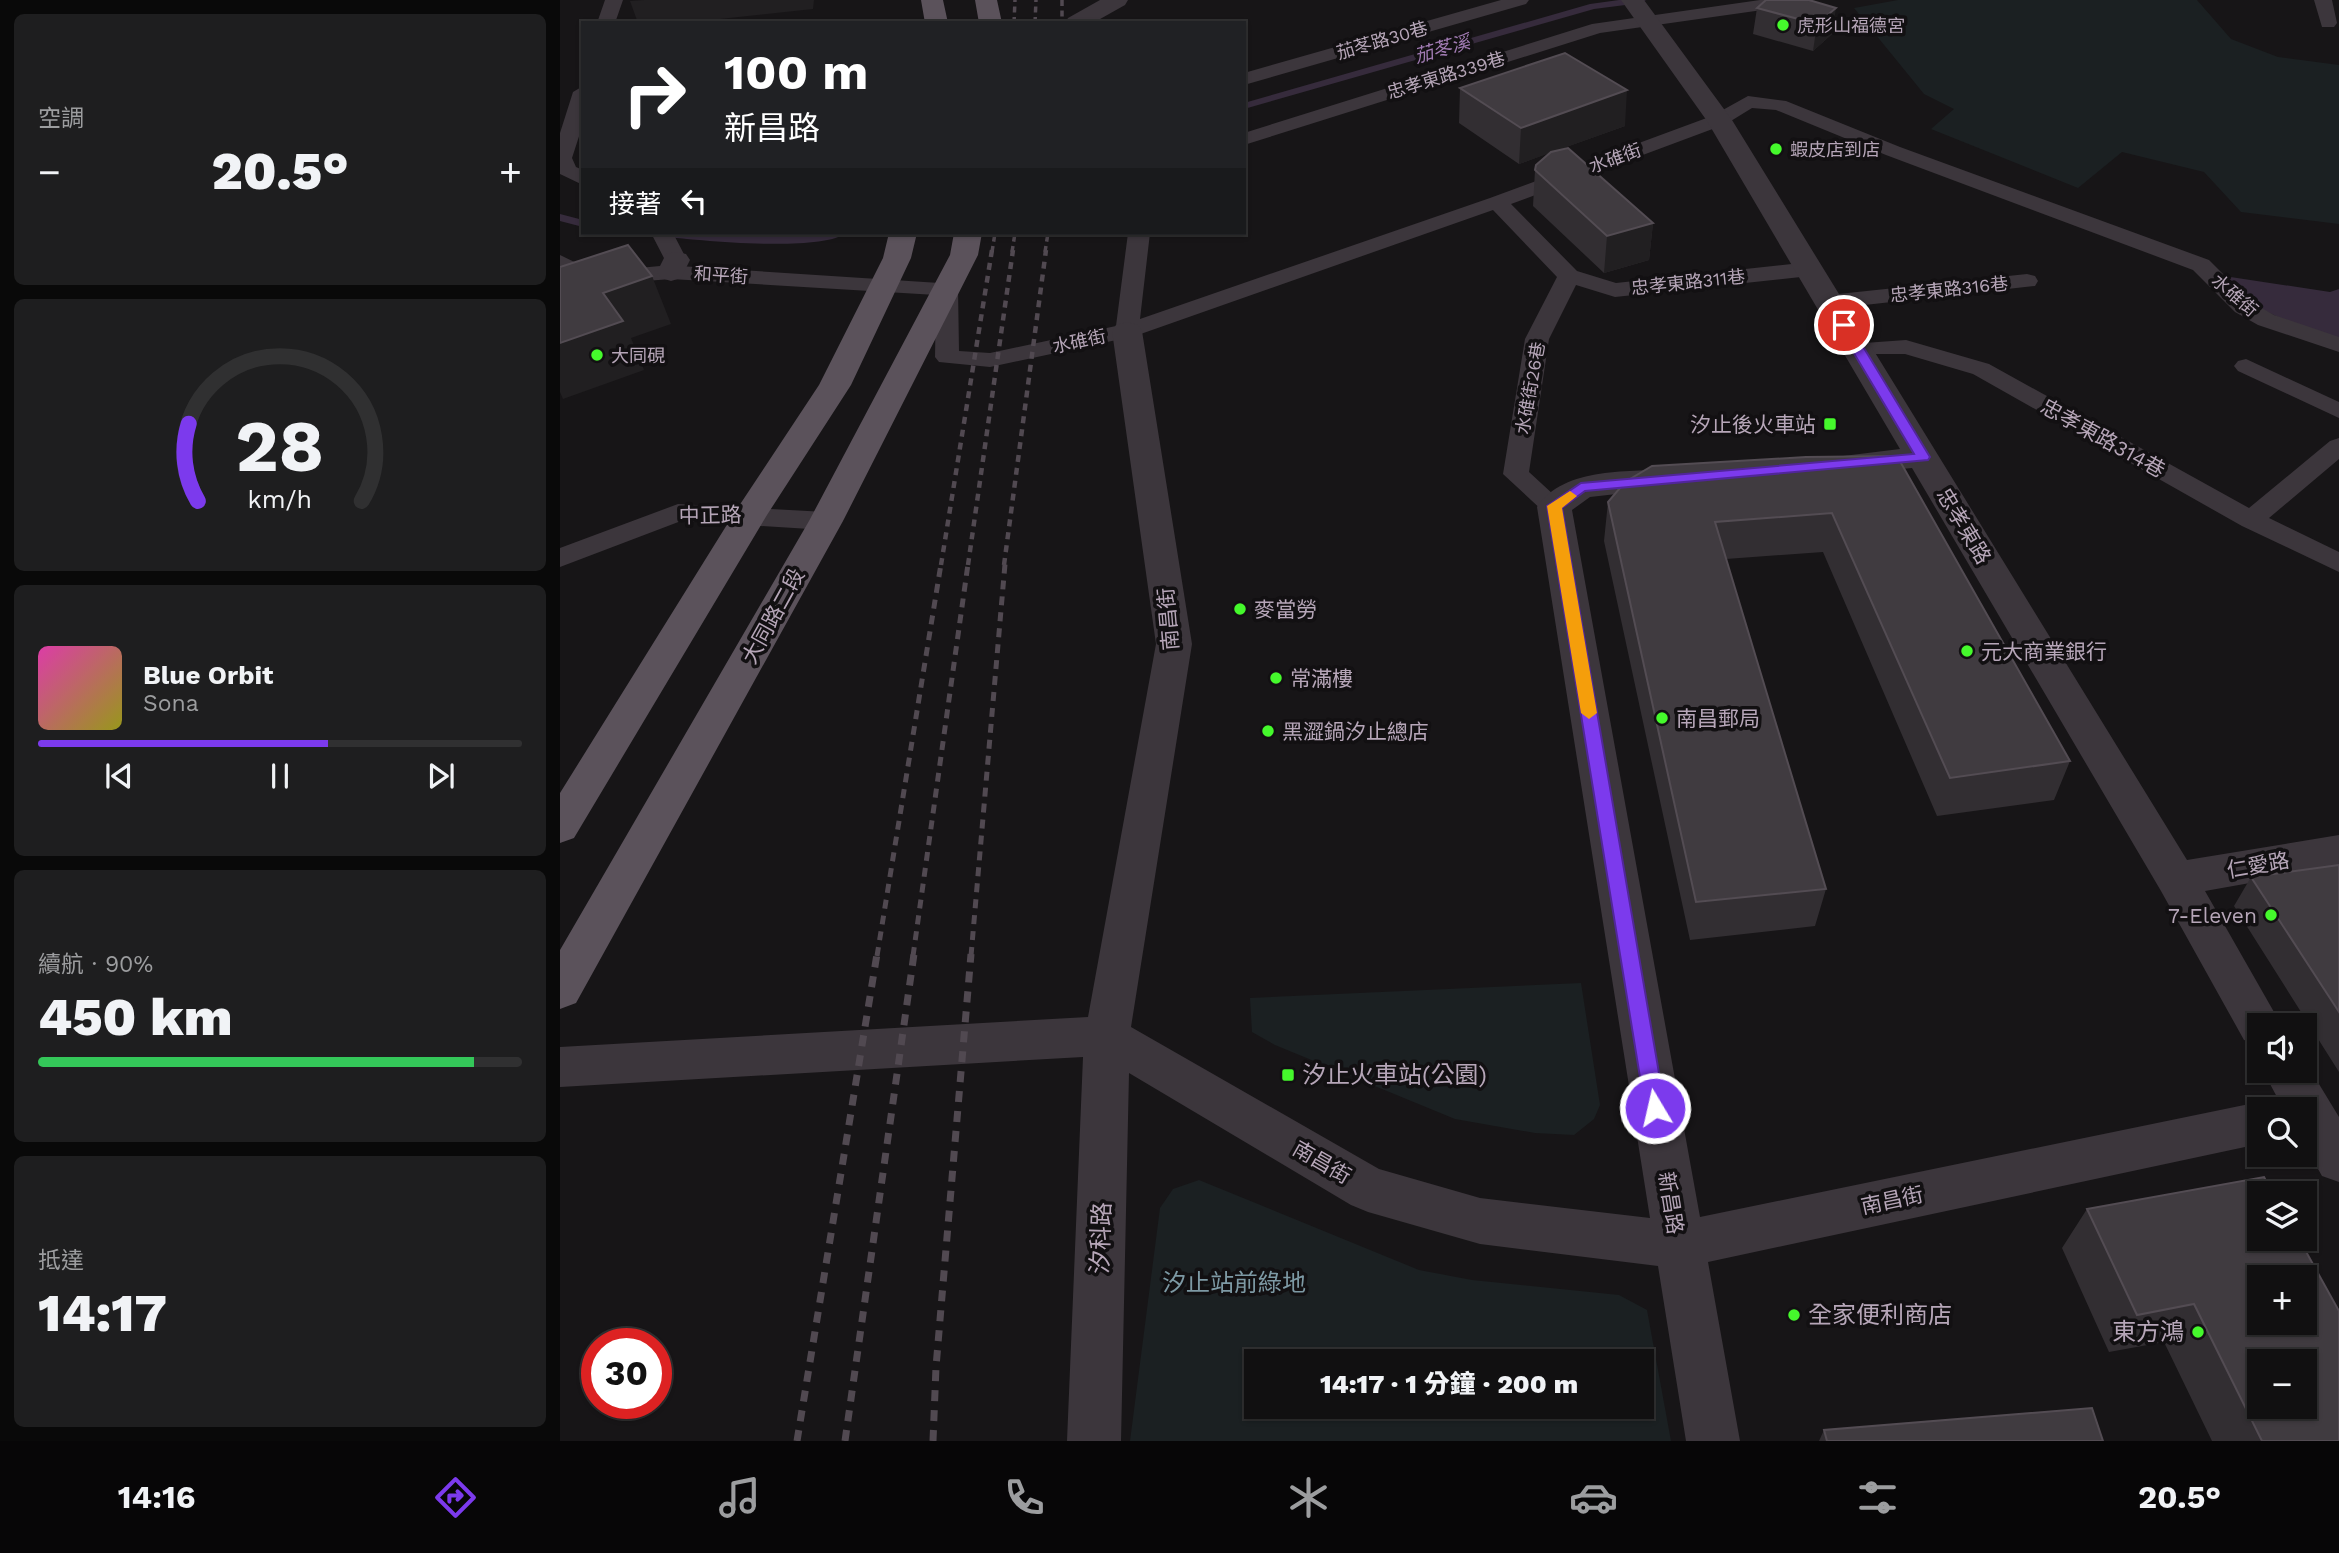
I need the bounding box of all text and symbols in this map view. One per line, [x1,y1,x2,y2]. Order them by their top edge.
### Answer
place label: 虎形山福德宮 [1797,15,1905,36]
street label: 茄苳路30巷 [1334,17,1430,63]
marker: 虎形山福德宮 [1775,17,1791,33]
water label: 茄苳溪 [1411,29,1475,68]
text: 100 m [724,43,868,101]
street label: 忠孝東路339巷 [1385,47,1507,103]
icon: right [609,49,700,140]
text: 空調 [38,105,84,132]
text: 新昌路 [724,109,820,147]
street label: 水碓街 [1586,139,1644,177]
place label: 蝦皮店到店 [1790,139,1880,160]
text: 20.5° [211,141,349,202]
marker: 蝦皮店到店 [1768,141,1784,157]
text: − [38,150,61,194]
text: + [499,150,522,194]
icon: left [675,182,713,220]
text: 接著 [609,189,661,219]
street label: 和平街 [693,263,749,287]
street label: 忠孝東路311巷 [1630,266,1746,298]
street label: 水碓街 [2208,269,2262,321]
street label: 忠孝東路316巷 [1889,272,2009,306]
pin [1814,295,1874,355]
icon: arrive [1825,306,1863,344]
street label: 水碓街 [1050,325,1108,357]
street label: 水碓街26巷 [1512,340,1548,436]
place label: 大同硯 [611,345,665,366]
marker: 大同硯 [589,347,605,363]
street label: 忠孝東路314巷 [2036,394,2170,482]
text: 28 [235,404,325,490]
place label: 汐止後火車站 [1690,412,1816,437]
marker: 汐止後火車站 [1822,416,1838,432]
street label: 忠孝東路 [1932,484,1996,568]
text: km/h [248,485,312,514]
street label: 中正路 [678,502,742,528]
street label: 大同路二段 [737,564,809,668]
street label: 南昌街 [1153,587,1183,651]
place label: 麥當勞 [1254,597,1317,622]
marker: 麥當勞 [1232,601,1248,617]
place label: 元大商業銀行 [1981,639,2107,664]
marker: 元大商業銀行 [1959,643,1975,659]
text: Blue Orbit [143,660,273,690]
place label: 常滿樓 [1290,666,1353,691]
marker: 常滿樓 [1268,670,1284,686]
text: Sona [143,690,199,717]
place label: 南昌郵局 [1676,706,1760,731]
marker: 南昌郵局 [1654,710,1670,726]
place label: 黑澀鍋汐止總店 [1282,719,1429,744]
marker: 黑澀鍋汐止總店 [1260,723,1276,739]
icon: previous [100,757,138,795]
icon: pause [261,757,299,795]
icon: next [422,757,460,795]
street label: 仁愛路 [2225,847,2291,883]
place label: 7-Eleven [2168,903,2257,928]
marker: 7-Eleven [2263,907,2279,923]
text: 續航 · 90% [38,951,153,978]
text: 450 km [38,987,232,1048]
map controls [2247,1013,2317,1419]
button: sound [2247,1013,2317,1083]
place label: 汐止火車站(公園) [1302,1061,1487,1089]
marker: 汐止火車站(公園) [1280,1067,1296,1083]
position arrow [1618,1071,1692,1145]
button: search [2247,1097,2317,1167]
street label: 南昌街 [1288,1135,1356,1189]
street label: 新昌路 [1654,1170,1688,1236]
street label: 南昌街 [1859,1181,1925,1219]
button: layers [2247,1181,2317,1251]
street label: 汐科路 [1086,1202,1116,1274]
text: 抵達 [38,1247,84,1274]
button: + [2247,1265,2317,1335]
park label: 汐止站前綠地 [1162,1269,1306,1297]
text: 14:17 [38,1283,167,1344]
place label: 全家便利商店 [1808,1301,1952,1329]
marker: 全家便利商店 [1786,1307,1802,1323]
place label: 東方鴻 [2112,1318,2184,1346]
marker: 東方鴻 [2190,1324,2206,1340]
speed limit sign: 30 [581,1328,672,1419]
button: − [2247,1349,2317,1419]
text: 14:17 · 1 分鐘 · 200 m [1320,1369,1578,1399]
icon: directions [431,1473,480,1522]
icon: music [715,1473,764,1522]
icon: phone [1000,1473,1049,1522]
icon: climate [1284,1473,1333,1522]
icon: car [1569,1473,1618,1522]
icon: filters [1853,1473,1902,1522]
text: 14:16 [118,1478,195,1516]
text: 20.5° [2138,1478,2221,1516]

